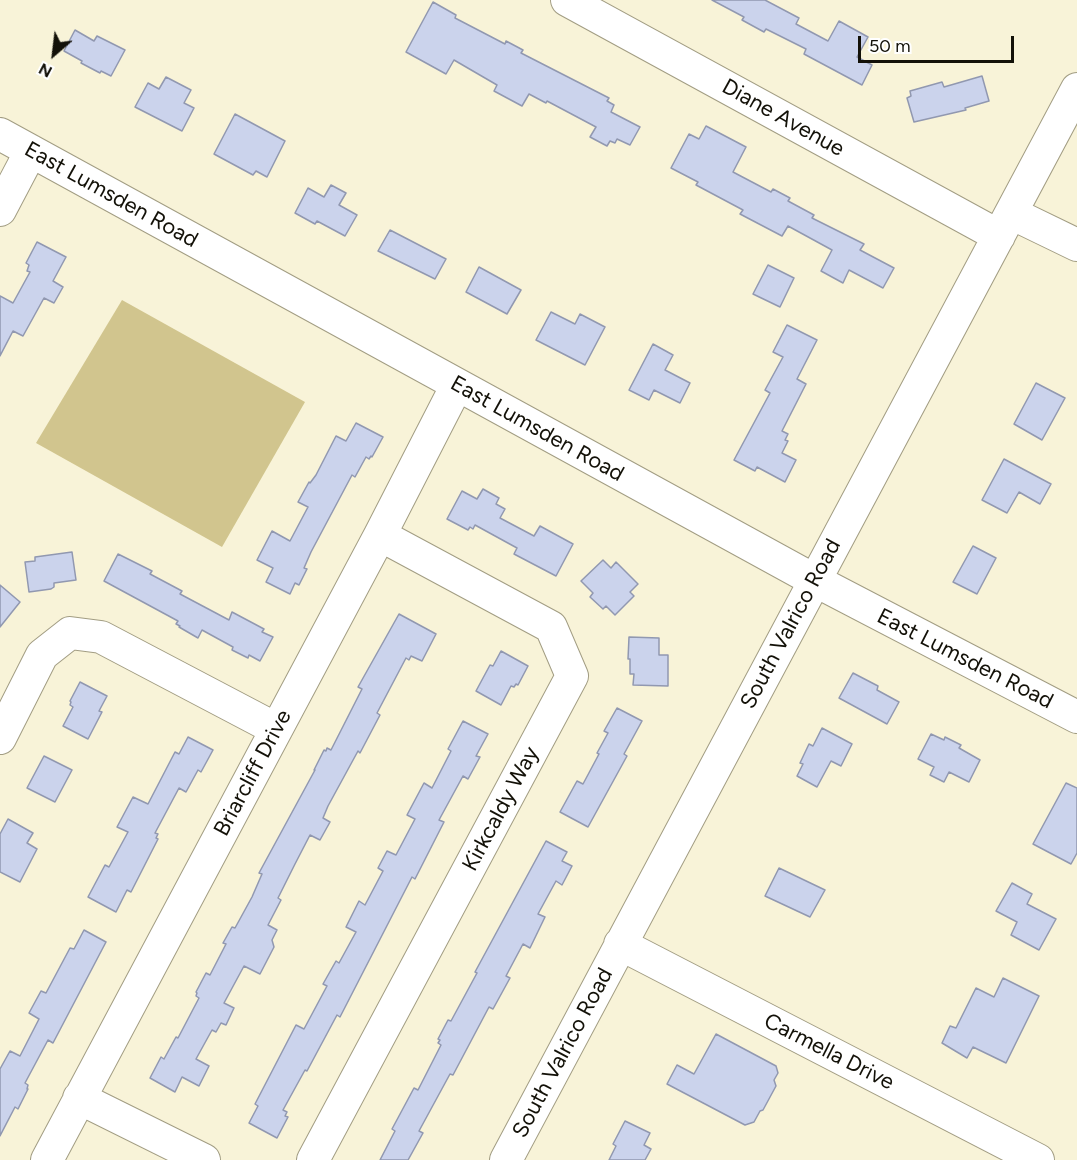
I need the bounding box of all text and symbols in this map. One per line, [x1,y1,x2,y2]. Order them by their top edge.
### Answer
north arrow [24,24,84,84]
scale bar [861,24,1017,62]
text: 50 m [869,35,911,57]
text: N [35,59,55,82]
street label: Diane Avenue [717,74,849,162]
street label: East Lumsden Road [20,136,202,254]
street label: East Lumsden Road [446,370,628,488]
street label: South Valrico Road [735,535,847,713]
street label: East Lumsden Road [872,603,1058,715]
street label: Briarcliff Drive [209,705,297,841]
street label: Kirkcaldy Way [457,742,545,876]
street label: South Valrico Road [507,964,619,1142]
street label: Carmella Drive [760,1008,898,1096]

